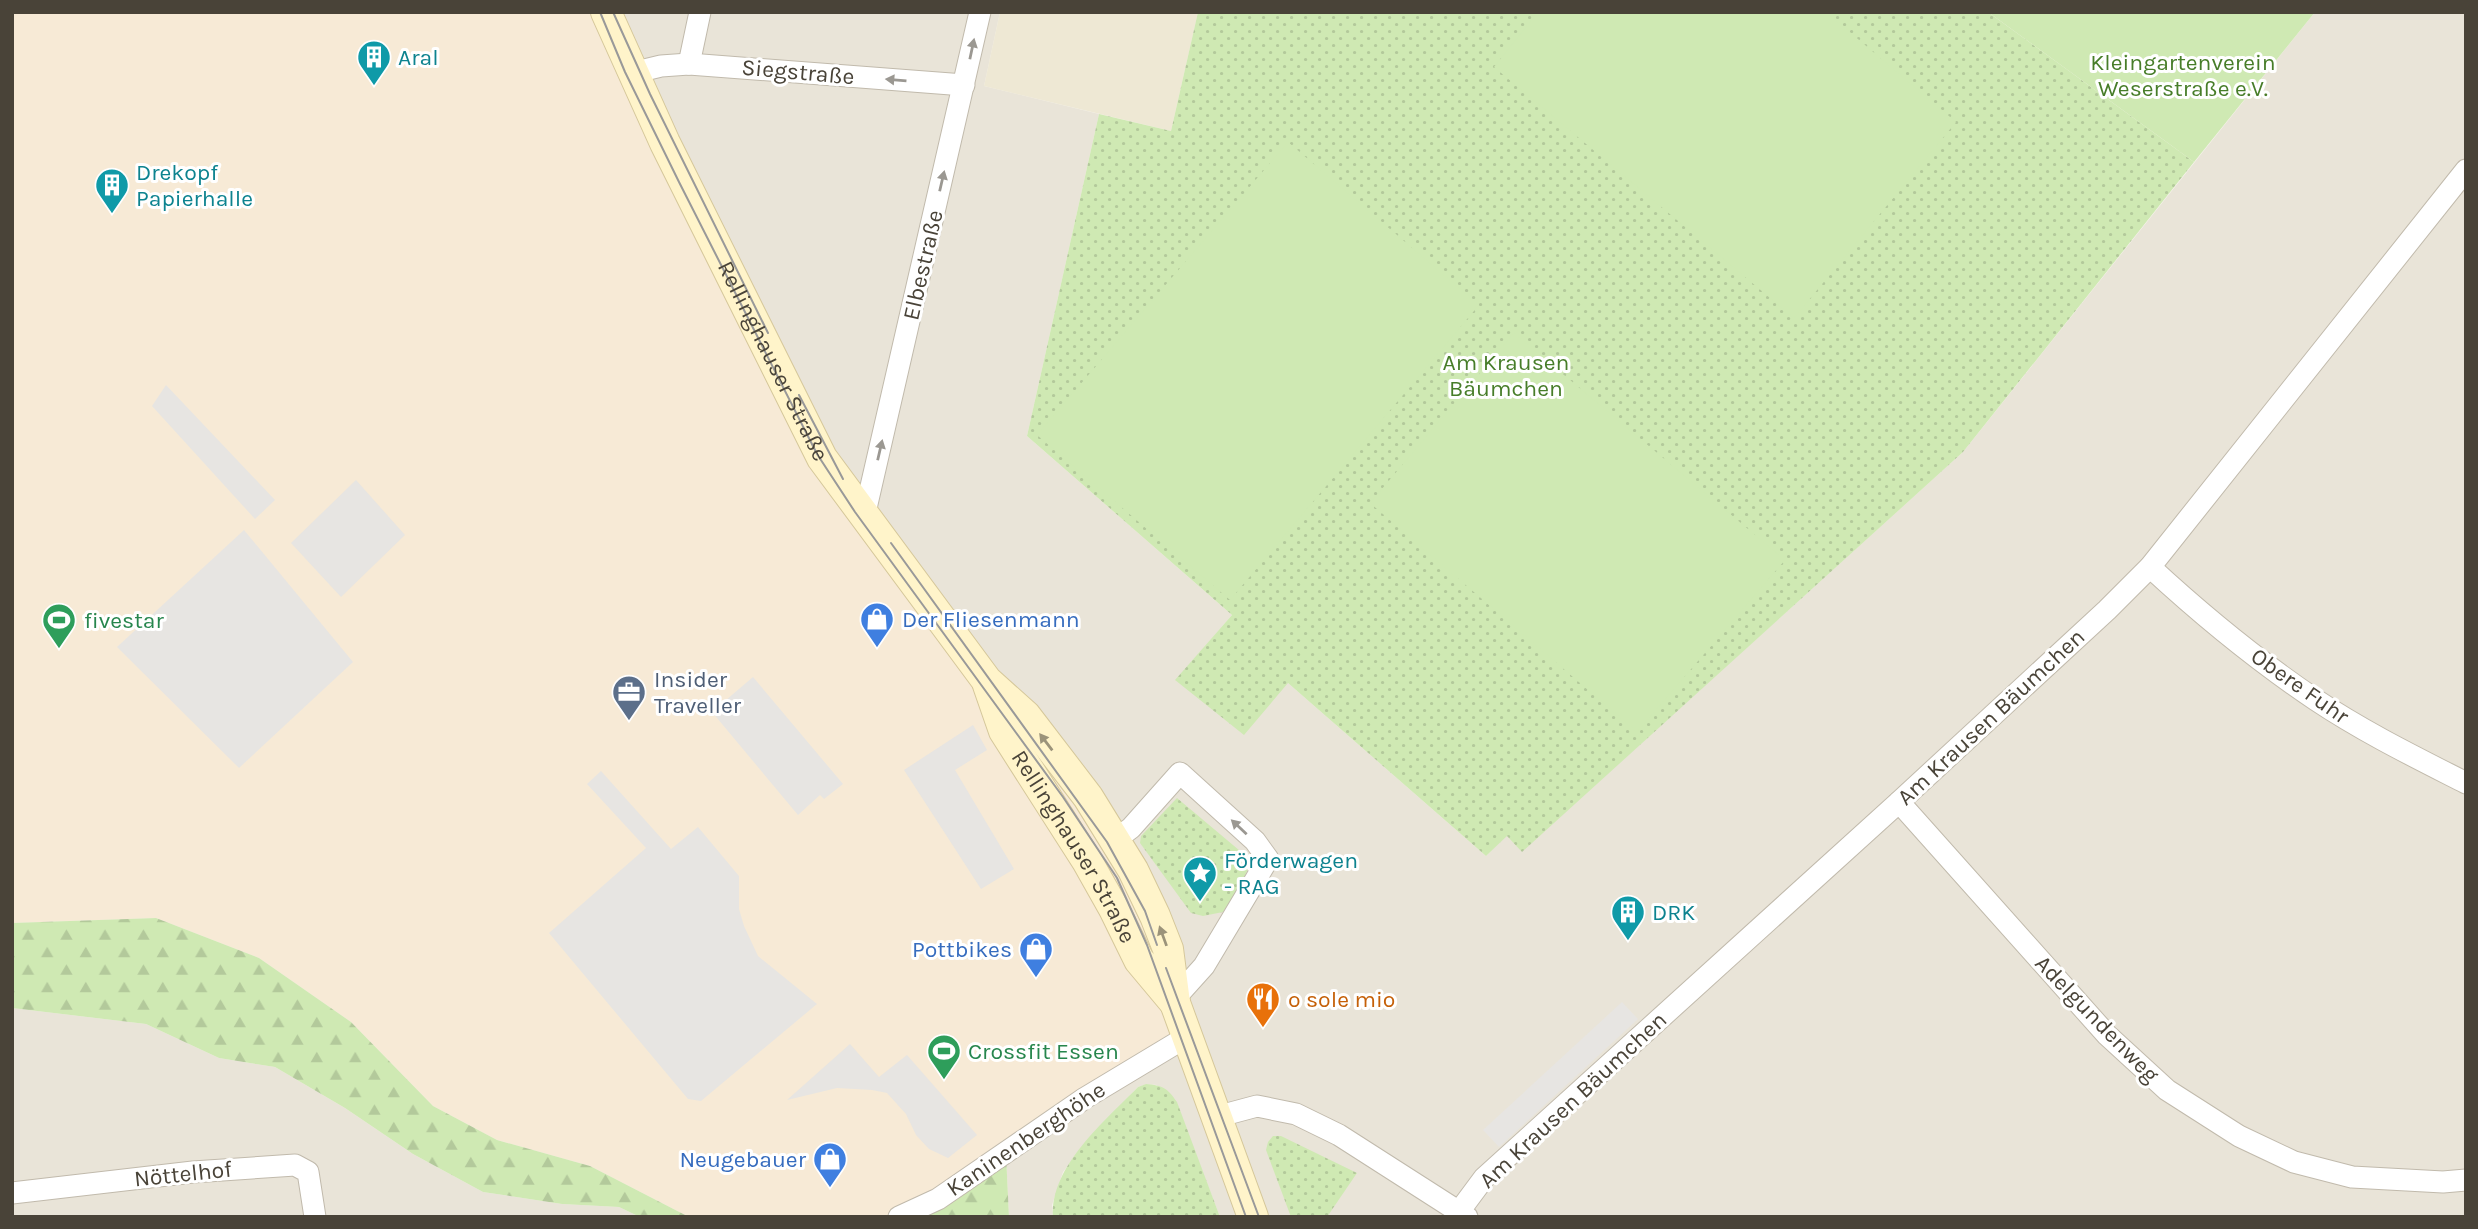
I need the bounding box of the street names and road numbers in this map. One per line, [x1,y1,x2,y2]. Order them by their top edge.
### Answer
street label: Siegstraße [740,54,856,90]
street label: Elbestraße [897,207,949,323]
street label: Rellinghauser Straße [712,256,835,465]
street label: Am Krausen Bäumchen [1892,623,2090,811]
street label: Obere Fuhr [2246,642,2355,730]
street label: Rellinghauser Straße [1006,745,1142,947]
street label: Adelgundenweg [2029,950,2165,1088]
street label: Am Krausen Bäumchen [1474,1006,1672,1194]
street label: Kaninenberghöhe [942,1076,1110,1202]
street label: Nöttelhof [133,1155,233,1193]

